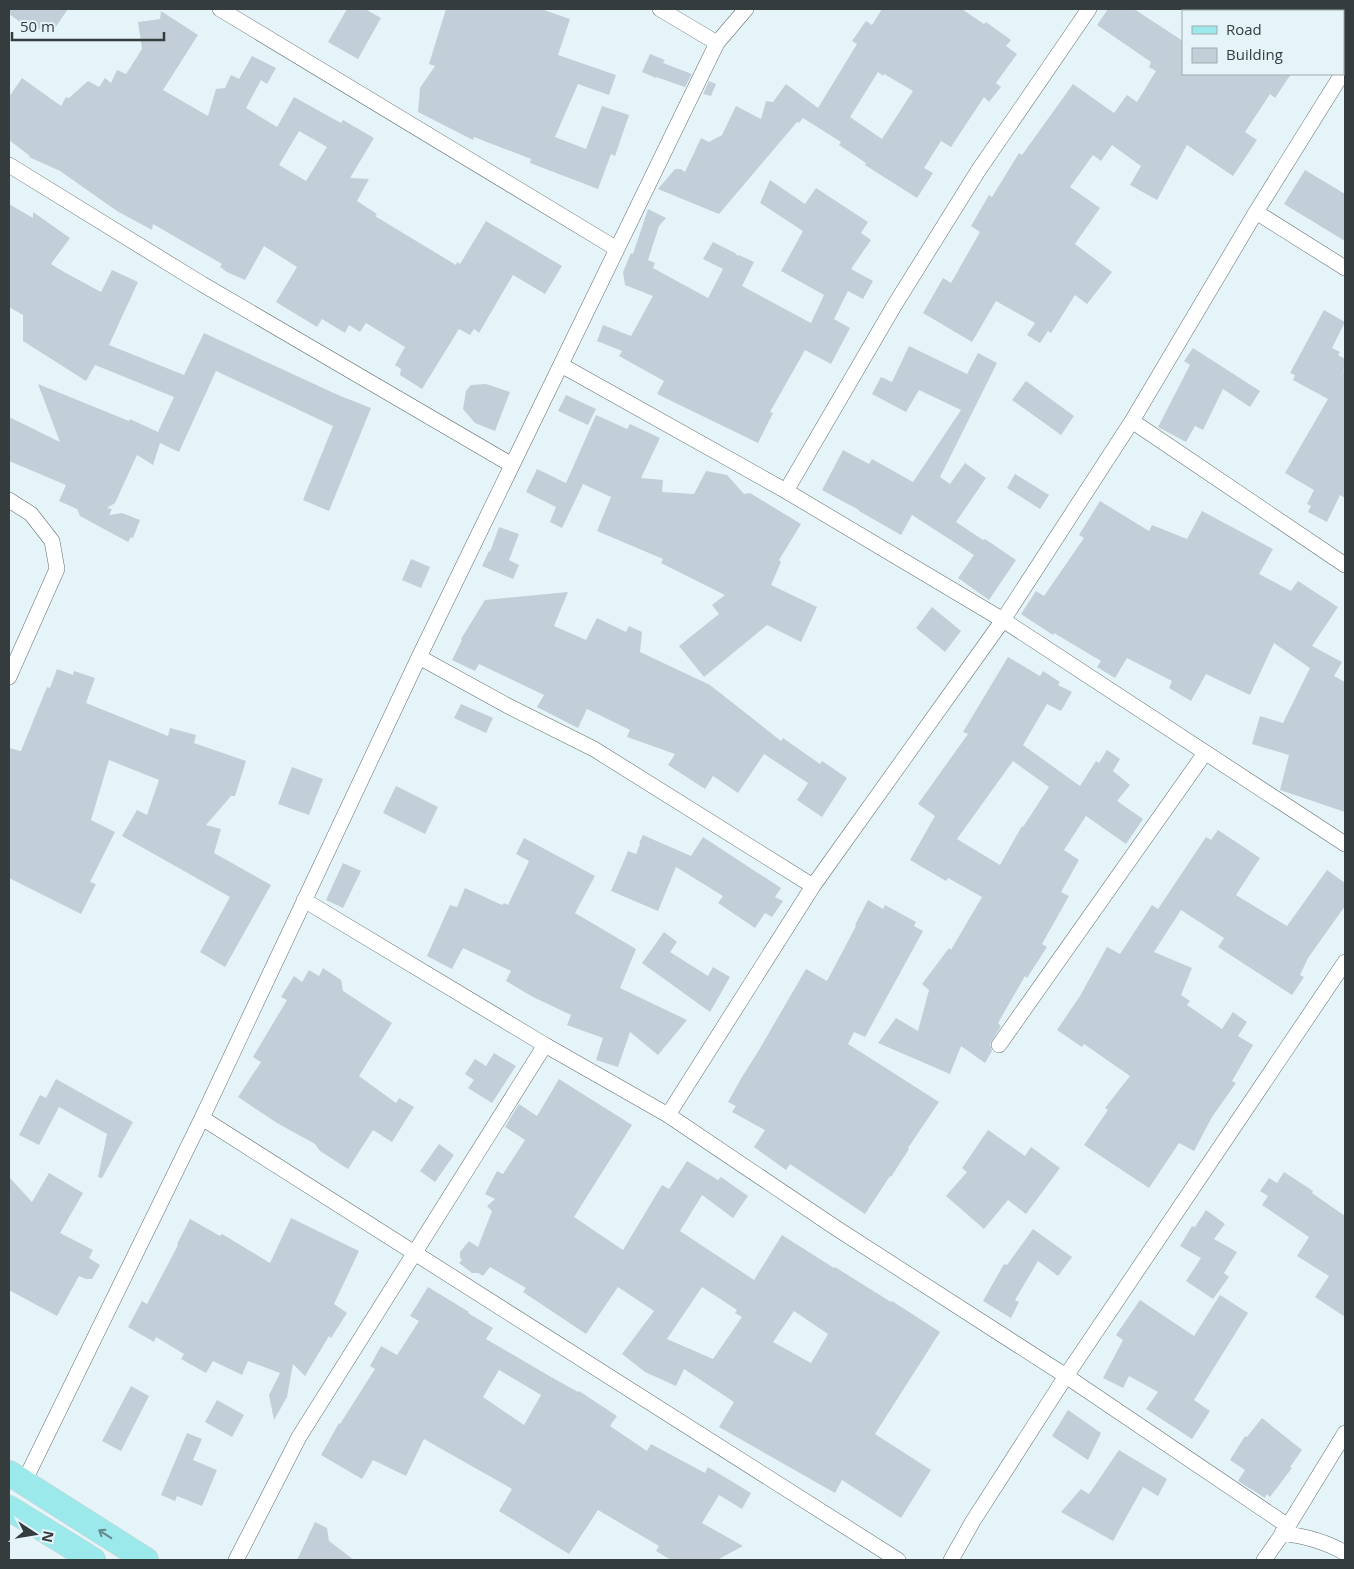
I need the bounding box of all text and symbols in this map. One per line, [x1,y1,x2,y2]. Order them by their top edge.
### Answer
scale bar [12,10,165,42]
legend [1182,10,1344,75]
text: 50 m [20,16,55,36]
text: Road [1226,19,1262,39]
text: Building [1226,44,1283,64]
north arrow [10,1509,60,1559]
text: N [38,1529,59,1544]
one-way arrow [98,1529,112,1539]

